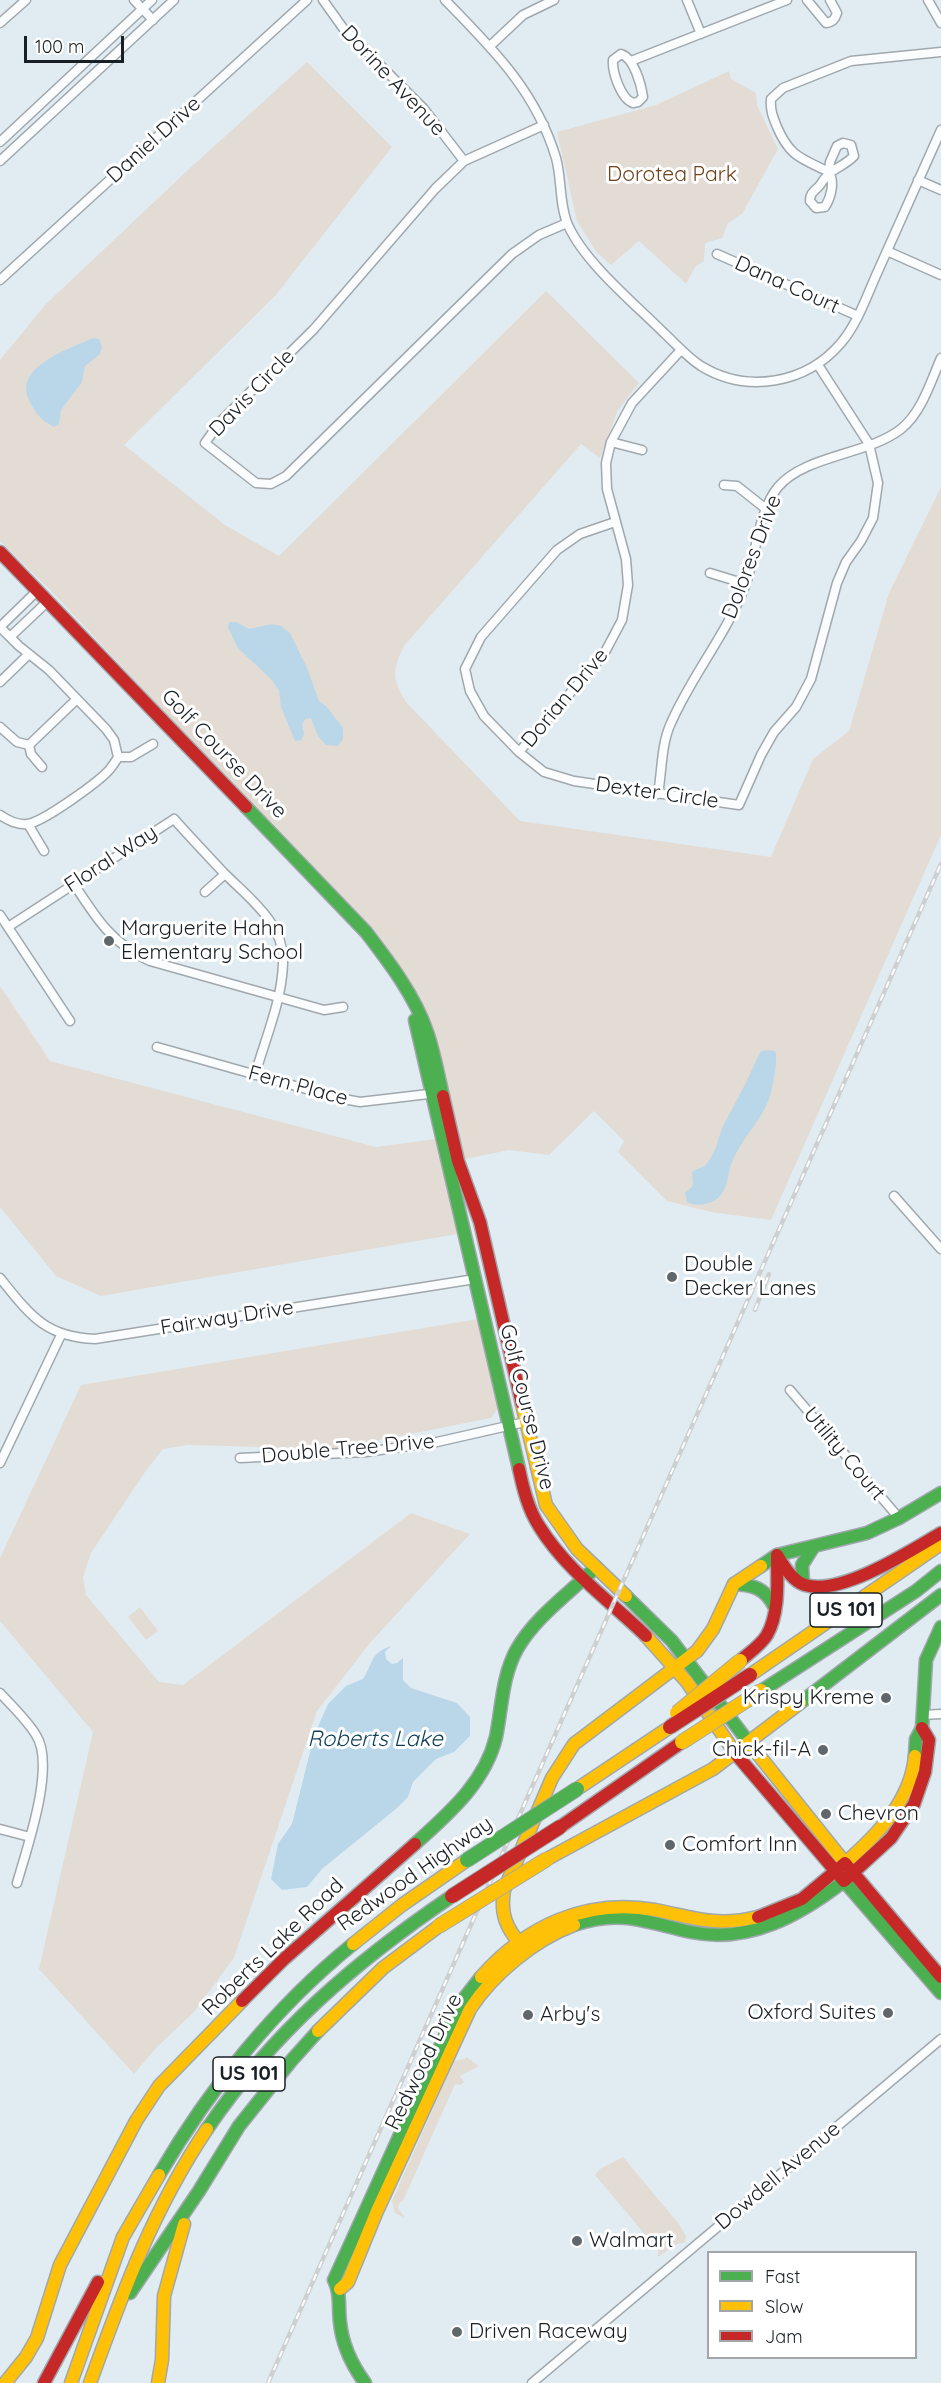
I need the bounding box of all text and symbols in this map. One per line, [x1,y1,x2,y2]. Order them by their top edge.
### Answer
street label: Dorine Avenue [335,20,451,142]
scale bar [27,24,128,62]
text: 100 m [35,35,84,58]
street label: Daniel Drive [102,91,206,189]
park label: Dorotea Park [607,162,737,188]
street label: Dana Court [731,251,843,319]
street label: Davis Circle [204,344,300,442]
street label: Dolores Drive [717,491,787,623]
street label: Dorian Drive [516,643,614,753]
street label: Golf Course Drive [156,684,292,824]
street label: Dexter Circle [594,772,720,814]
street label: Floral Way [60,820,162,898]
place label: Marguerite Hahn Elementary School [121,916,303,966]
marker: Marguerite Hahn Elementary School [102,934,116,948]
street label: Fern Place [245,1061,351,1111]
place label: Double Decker Lanes [684,1252,816,1302]
marker: Double Decker Lanes [665,1270,679,1284]
street label: Fairway Drive [159,1295,295,1341]
street label: Golf Course Drive [494,1322,560,1492]
street label: Utility Court [798,1402,890,1506]
street label: Double Tree Drive [260,1429,436,1469]
road number: US 101 [810,1593,882,1627]
place label: Krispy Kreme [743,1685,874,1711]
marker: Krispy Kreme [879,1691,893,1705]
water label: Roberts Lake [307,1726,443,1752]
place label: Chick-fil-A [712,1737,811,1763]
marker: Chick-fil-A [816,1743,830,1757]
place label: Chevron [838,1801,919,1827]
marker: Chevron [819,1807,833,1821]
street label: Redwood Highway [333,1811,497,1937]
place label: Comfort Inn [682,1832,797,1858]
marker: Comfort Inn [663,1838,677,1852]
street label: Roberts Lake Road [197,1873,349,2021]
street label: Redwood Drive [380,1990,468,2134]
place label: Oxford Suites [747,2000,876,2026]
place label: Arby's [540,2002,600,2028]
marker: Oxford Suites [881,2006,895,2020]
marker: Arby's [521,2008,535,2022]
road number: US 101 [213,2057,285,2091]
street label: Dowdell Avenue [710,2116,846,2236]
place label: Walmart [589,2228,674,2254]
marker: Walmart [570,2234,584,2248]
legend [707,2251,917,2359]
text: Fast [765,2265,800,2288]
text: Slow [765,2295,803,2318]
place label: Driven Raceway [469,2319,628,2345]
marker: Driven Raceway [450,2325,464,2339]
text: Jam [765,2325,803,2348]

